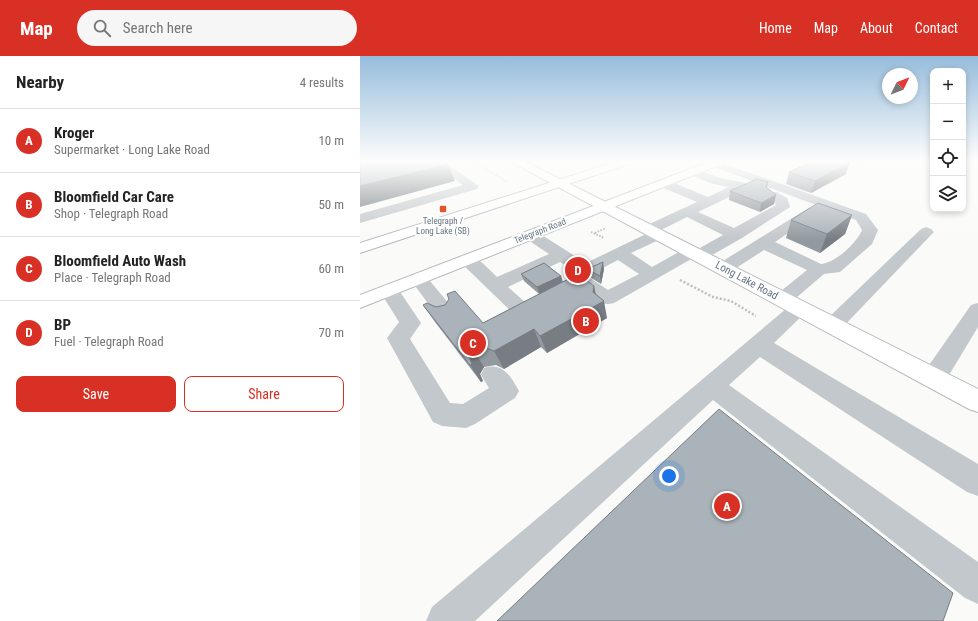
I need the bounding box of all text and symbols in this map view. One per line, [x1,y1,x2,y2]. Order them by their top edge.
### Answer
search box [77,10,357,46]
text: Map [20,17,53,40]
icon: search [91,17,113,39]
text: Search here [123,19,193,37]
text: Home [759,20,792,36]
text: Map [814,20,838,36]
text: About [860,20,893,36]
text: Contact [915,20,958,36]
north arrow [882,68,918,104]
map controls [930,68,966,212]
button: + [930,68,966,104]
text: Nearby [16,72,64,92]
text: 4 results [300,75,344,90]
button: − [930,104,966,140]
text: Kroger [54,124,94,142]
text: A [25,133,33,148]
text: 10 m [318,133,344,148]
button: locate [930,140,966,176]
text: Supermarket · Long Lake Road [54,142,210,157]
button: layers [930,176,966,212]
text: Bloomfield Car Care [54,188,174,206]
text: B [25,197,33,212]
text: 50 m [318,197,344,212]
marker: Telegraph / Long Lake (SB) [438,204,448,214]
text: Shop · Telegraph Road [54,206,168,221]
place label: Telegraph / Long Lake (SB) [416,216,470,237]
street label: Telegraph Road [513,216,567,246]
text: Bloomfield Auto Wash [54,252,186,270]
pin: D [565,255,591,285]
street label: Long Lake Road [713,258,780,302]
text: C [25,261,33,276]
text: 60 m [318,261,344,276]
text: Place · Telegraph Road [54,270,171,285]
pin: B [573,306,599,336]
text: BP [54,316,71,334]
text: D [25,325,33,340]
text: 70 m [318,325,344,340]
pin: C [460,328,486,358]
text: Fuel · Telegraph Road [54,334,164,349]
button: Save [16,376,176,412]
button: Share [184,376,344,412]
your location [659,466,679,486]
pin: A [714,491,740,521]

